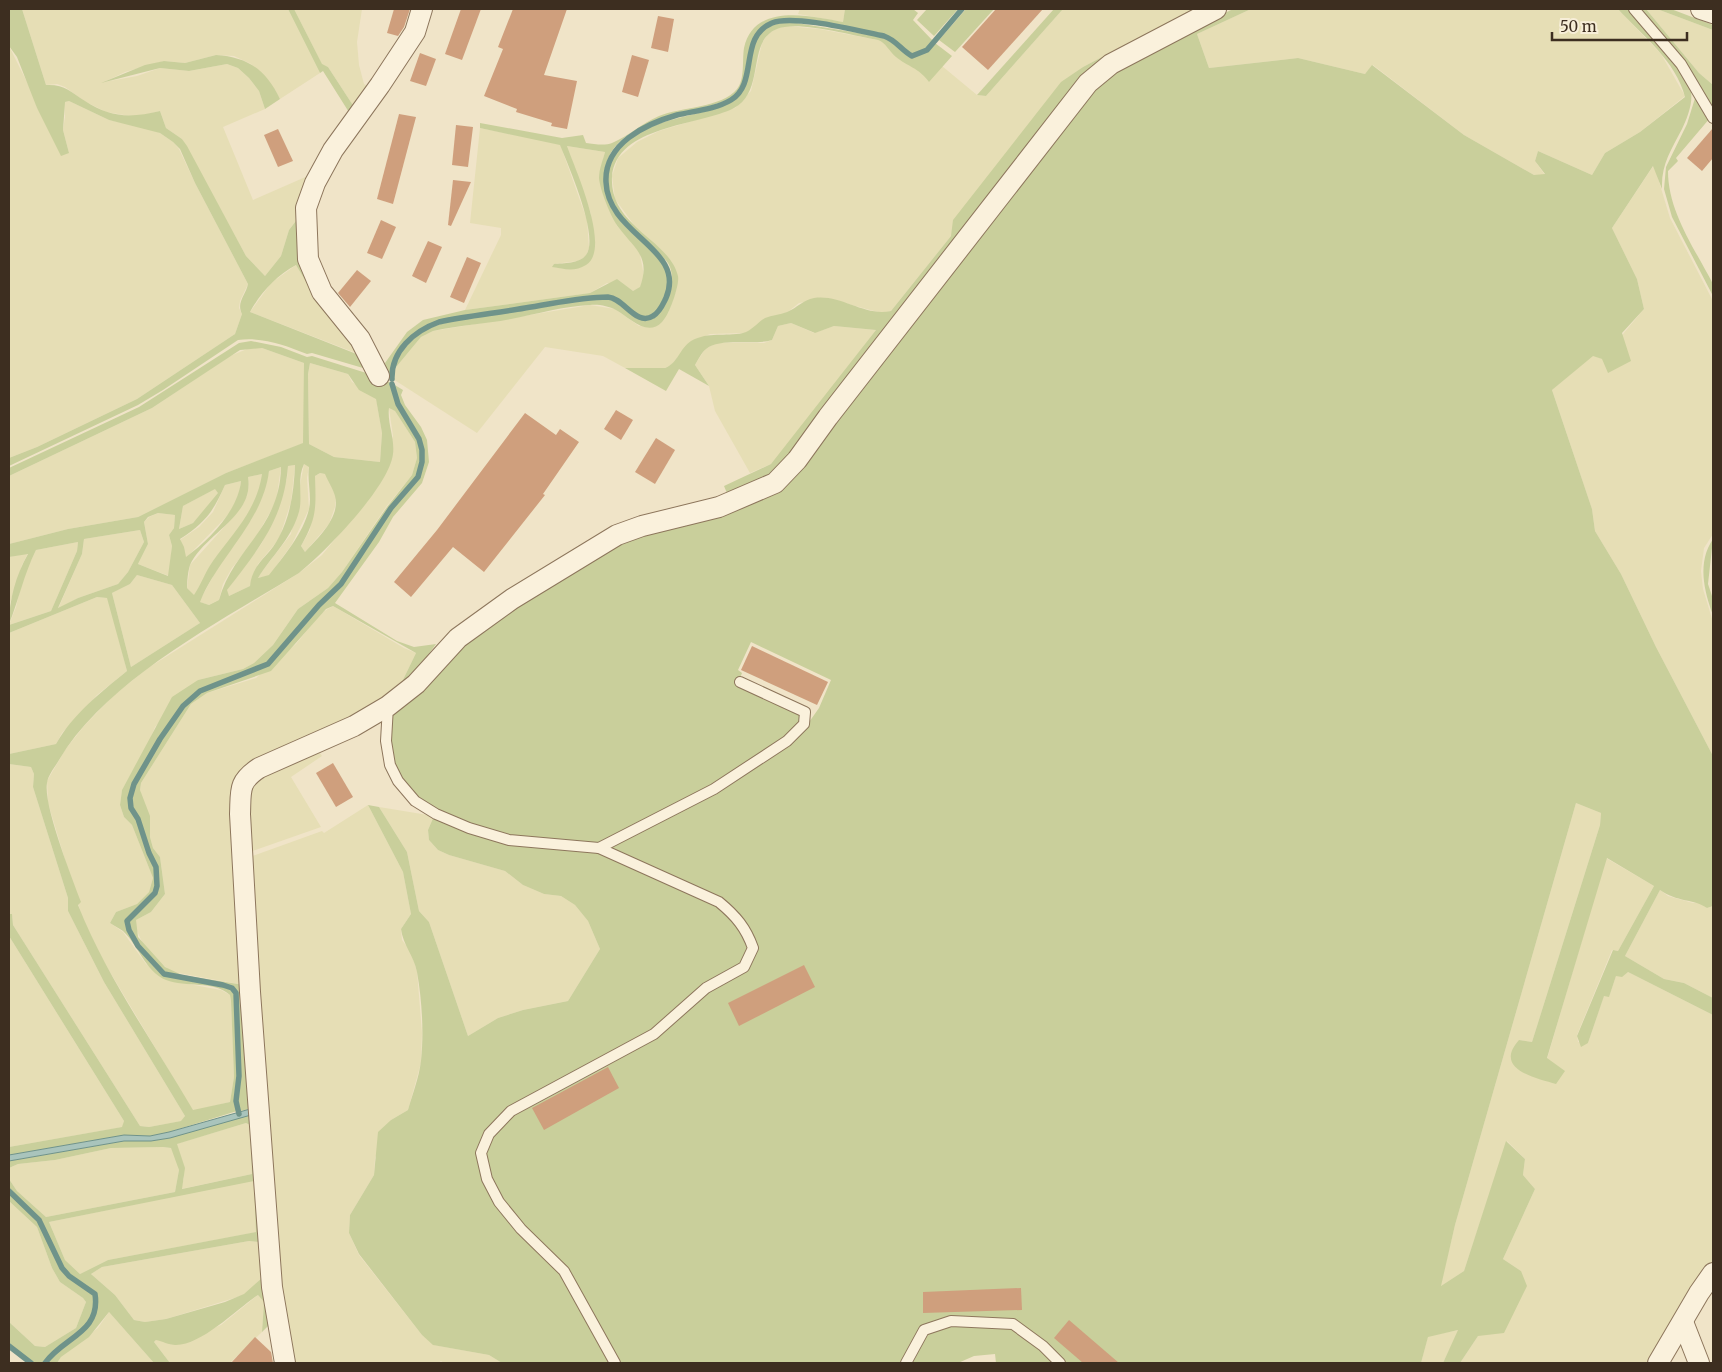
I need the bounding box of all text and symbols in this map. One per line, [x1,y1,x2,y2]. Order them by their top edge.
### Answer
scale bar [1552,10,1687,42]
text: 50 m [1560,17,1597,36]

